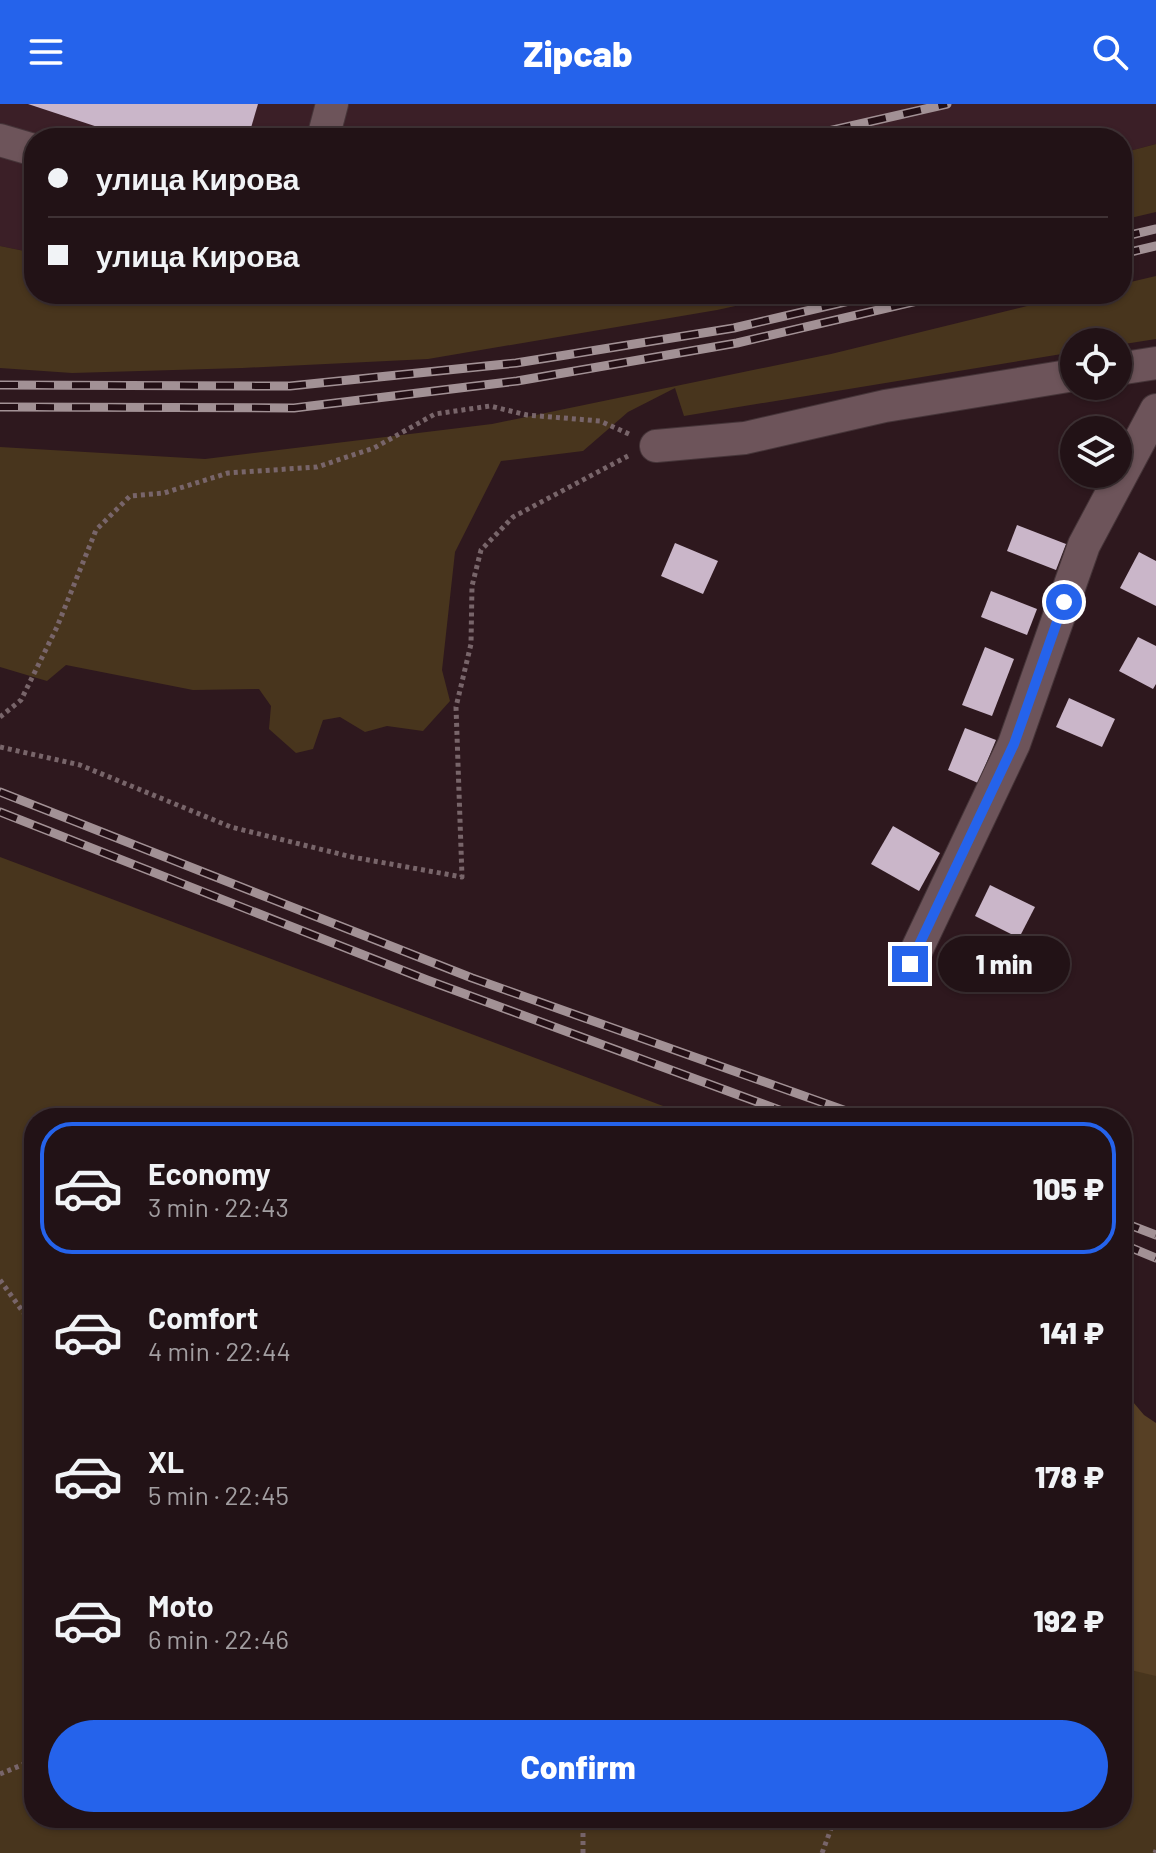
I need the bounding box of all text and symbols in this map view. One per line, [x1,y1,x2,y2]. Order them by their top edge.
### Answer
icon: menu [24,30,68,74]
icon: search [1088,30,1132,74]
text: Zipcab [523,31,633,74]
text: улица Кирова [96,160,299,196]
text: улица Кирова [96,237,299,273]
map controls [1060,328,1132,488]
button: locate [1060,328,1132,400]
button: layers [1060,416,1132,488]
route start [1046,584,1082,620]
callout: 1 min [938,936,1070,992]
route end [892,946,928,982]
text: 1 min [975,948,1033,979]
icon: car [52,1152,124,1224]
text: Economy [148,1155,271,1191]
text: 105 ₽ [1033,1170,1104,1206]
text: 3 min · 22:43 [148,1191,289,1222]
icon: car [52,1296,124,1368]
text: Comfort [148,1299,258,1335]
text: 141 ₽ [1040,1314,1104,1350]
text: 4 min · 22:44 [148,1335,291,1366]
icon: car [52,1440,124,1512]
text: XL [148,1443,184,1479]
text: 178 ₽ [1035,1458,1104,1494]
text: 5 min · 22:45 [148,1479,289,1510]
icon: car [52,1584,124,1656]
text: Moto [148,1587,214,1623]
text: 192 ₽ [1033,1602,1104,1638]
text: 6 min · 22:46 [148,1623,289,1654]
button: Confirm [48,1720,1108,1812]

